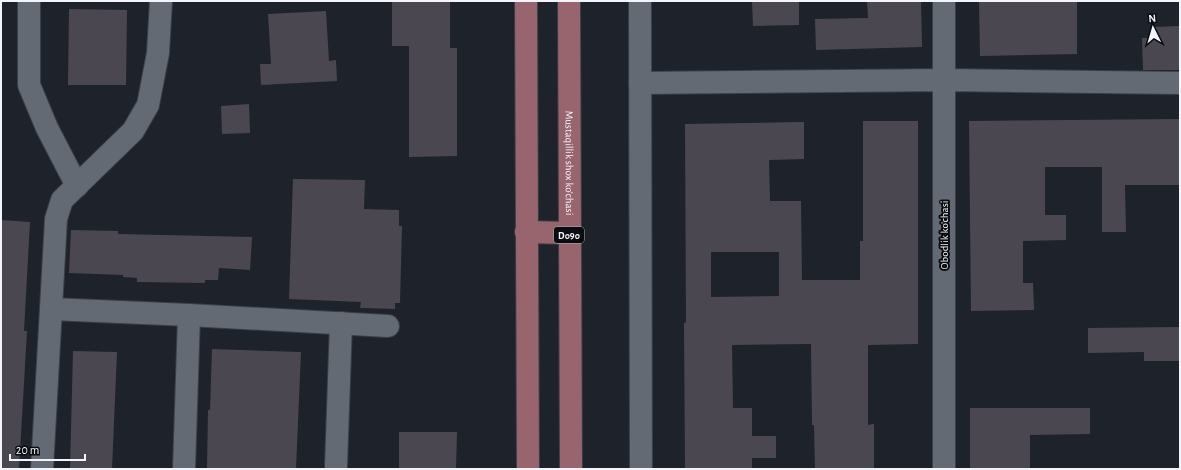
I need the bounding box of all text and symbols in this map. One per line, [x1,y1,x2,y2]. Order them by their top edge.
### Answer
north arrow [1133,8,1173,48]
text: N [1148,13,1156,24]
street label: Mustaqillik shox ko'chasi [563,111,575,215]
street label: Obodlik ko'chasi [939,201,950,269]
road number: D090 [554,227,584,243]
scale bar [10,436,85,462]
text: 20 m [16,444,39,456]

